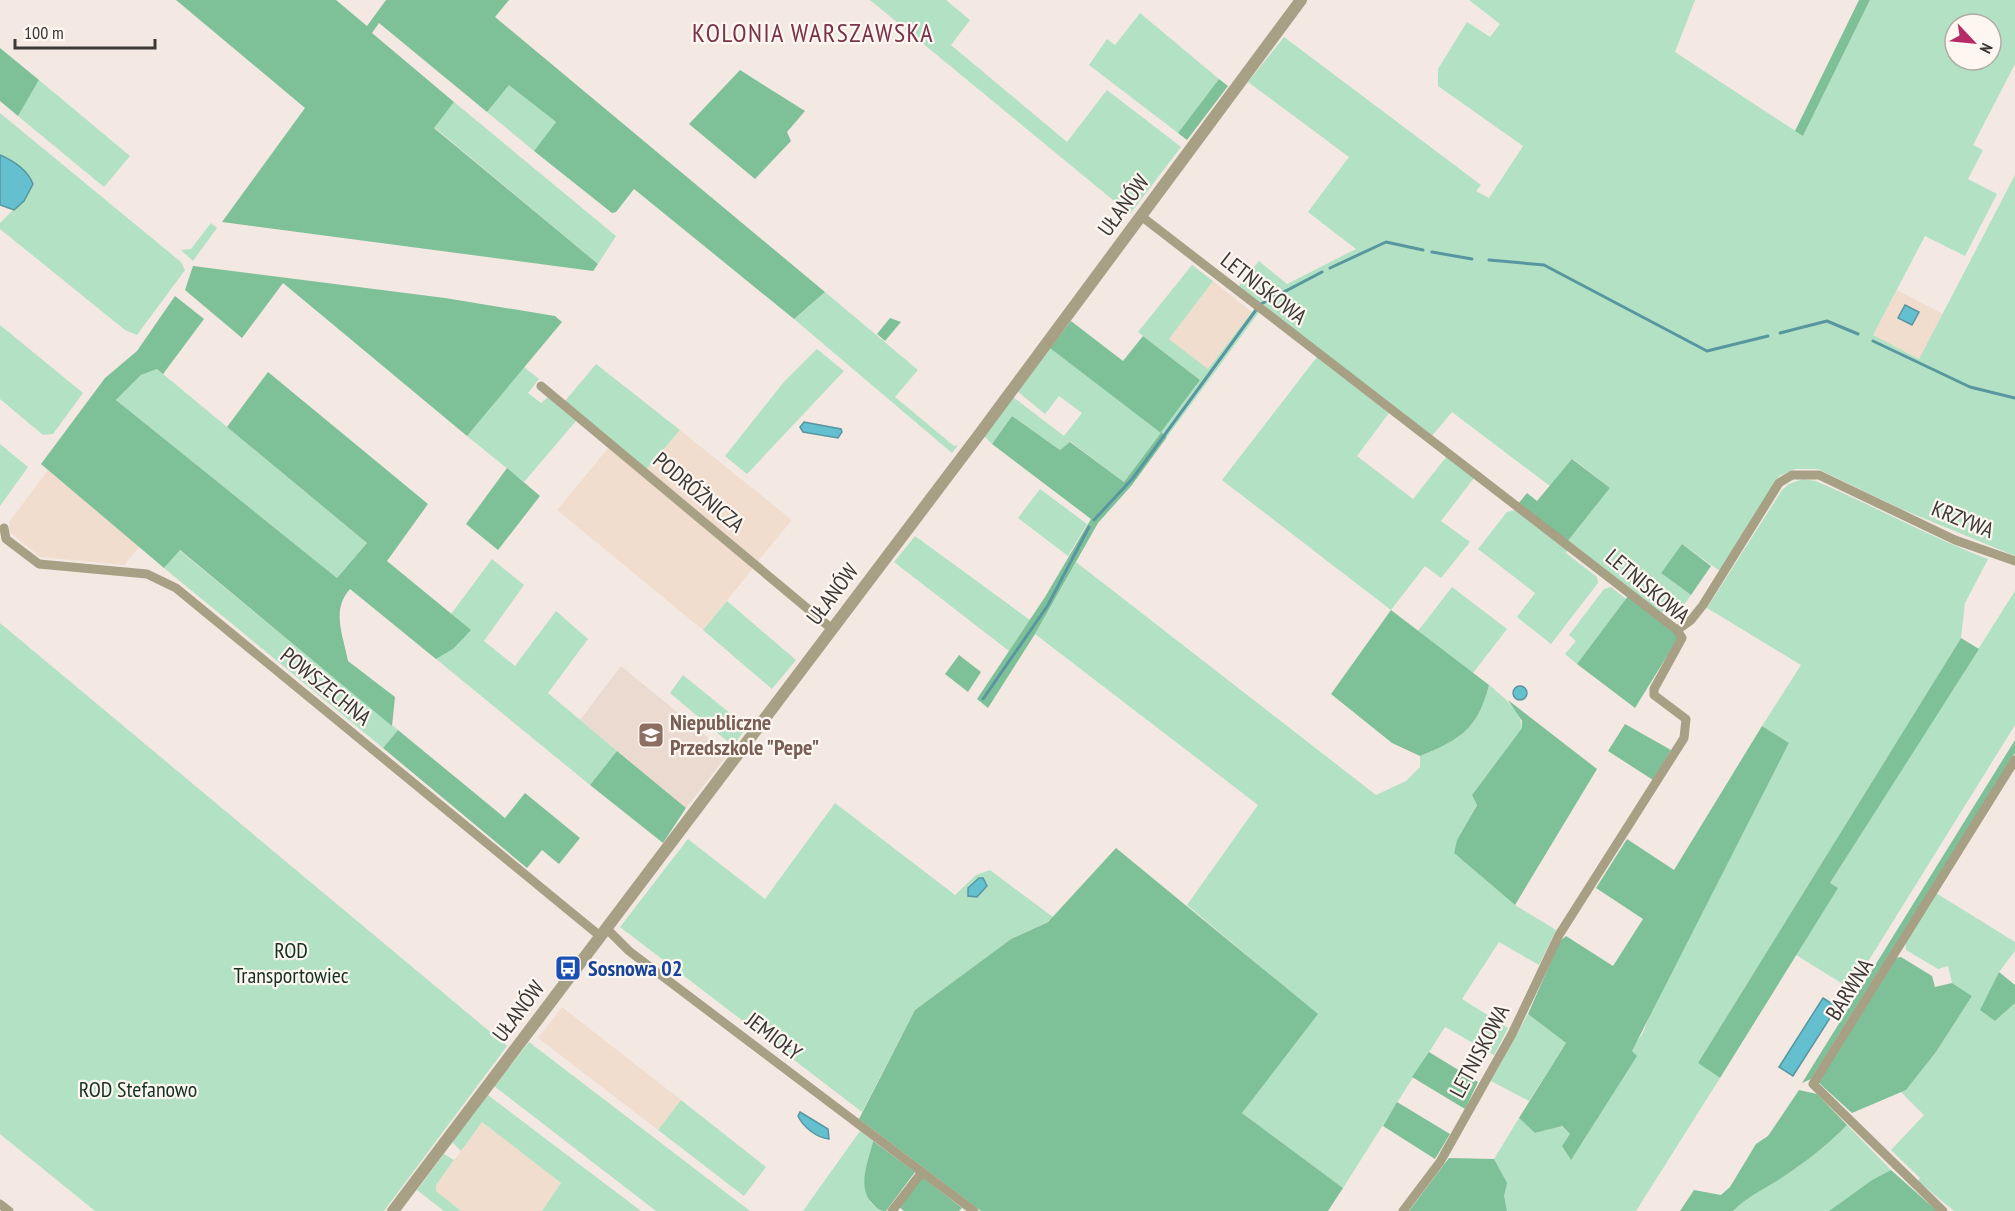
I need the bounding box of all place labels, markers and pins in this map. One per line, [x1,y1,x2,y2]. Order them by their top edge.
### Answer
place label: Niepubliczne Przedszkole "Pepe" [670,708,819,761]
school or university icon: Niepubliczne Przedszkole "Pepe" [636,720,666,750]
bus stop icon: Sosnowa 02 [553,953,583,983]
place label: Sosnowa 02 [588,954,682,982]

